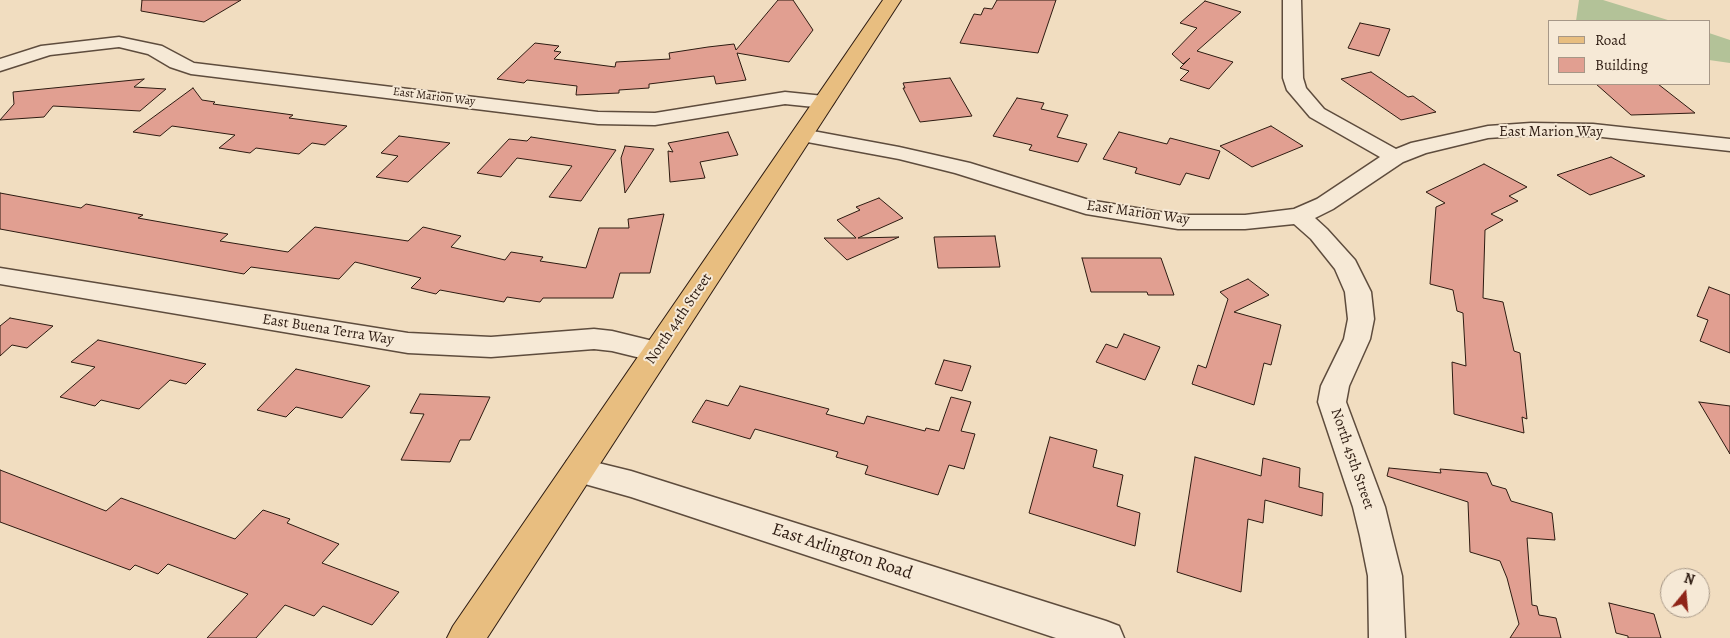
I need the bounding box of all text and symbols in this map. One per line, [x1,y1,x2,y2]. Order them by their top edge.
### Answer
legend [1548,20,1710,85]
text: Road [1595,30,1626,50]
text: Building [1595,55,1648,75]
street label: East Marion Way [392,85,476,109]
street label: East Marion Way [1499,123,1603,141]
street label: East Marion Way [1085,197,1191,229]
street label: North 44th Street [642,270,716,368]
street label: East Buena Terra Way [261,311,395,349]
street label: North 45th Street [1326,406,1378,512]
street label: East Arlington Road [769,519,915,585]
north arrow [1660,568,1710,618]
text: N [1682,569,1697,590]

